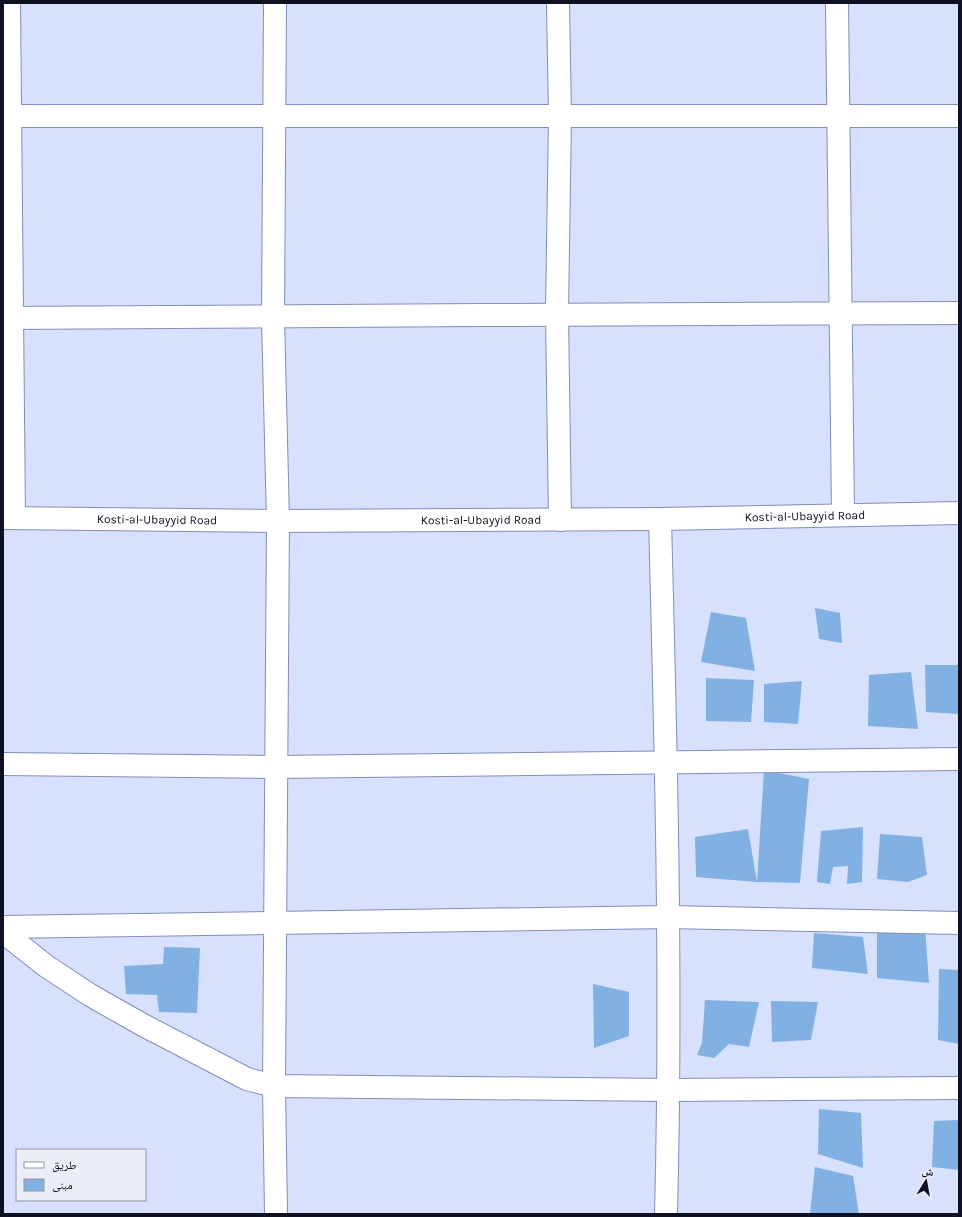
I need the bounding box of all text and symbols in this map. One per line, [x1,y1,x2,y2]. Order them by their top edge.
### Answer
street label: Kosti-al-Ubayyid Road [745,508,865,524]
street label: Kosti-al-Ubayyid Road [97,512,217,527]
street label: Kosti-al-Ubayyid Road [421,513,541,527]
legend [16,1149,146,1201]
text: طريق [52,1158,77,1172]
north arrow [906,1161,946,1201]
text: ش [921,1164,935,1180]
text: مبنى [52,1178,73,1192]

